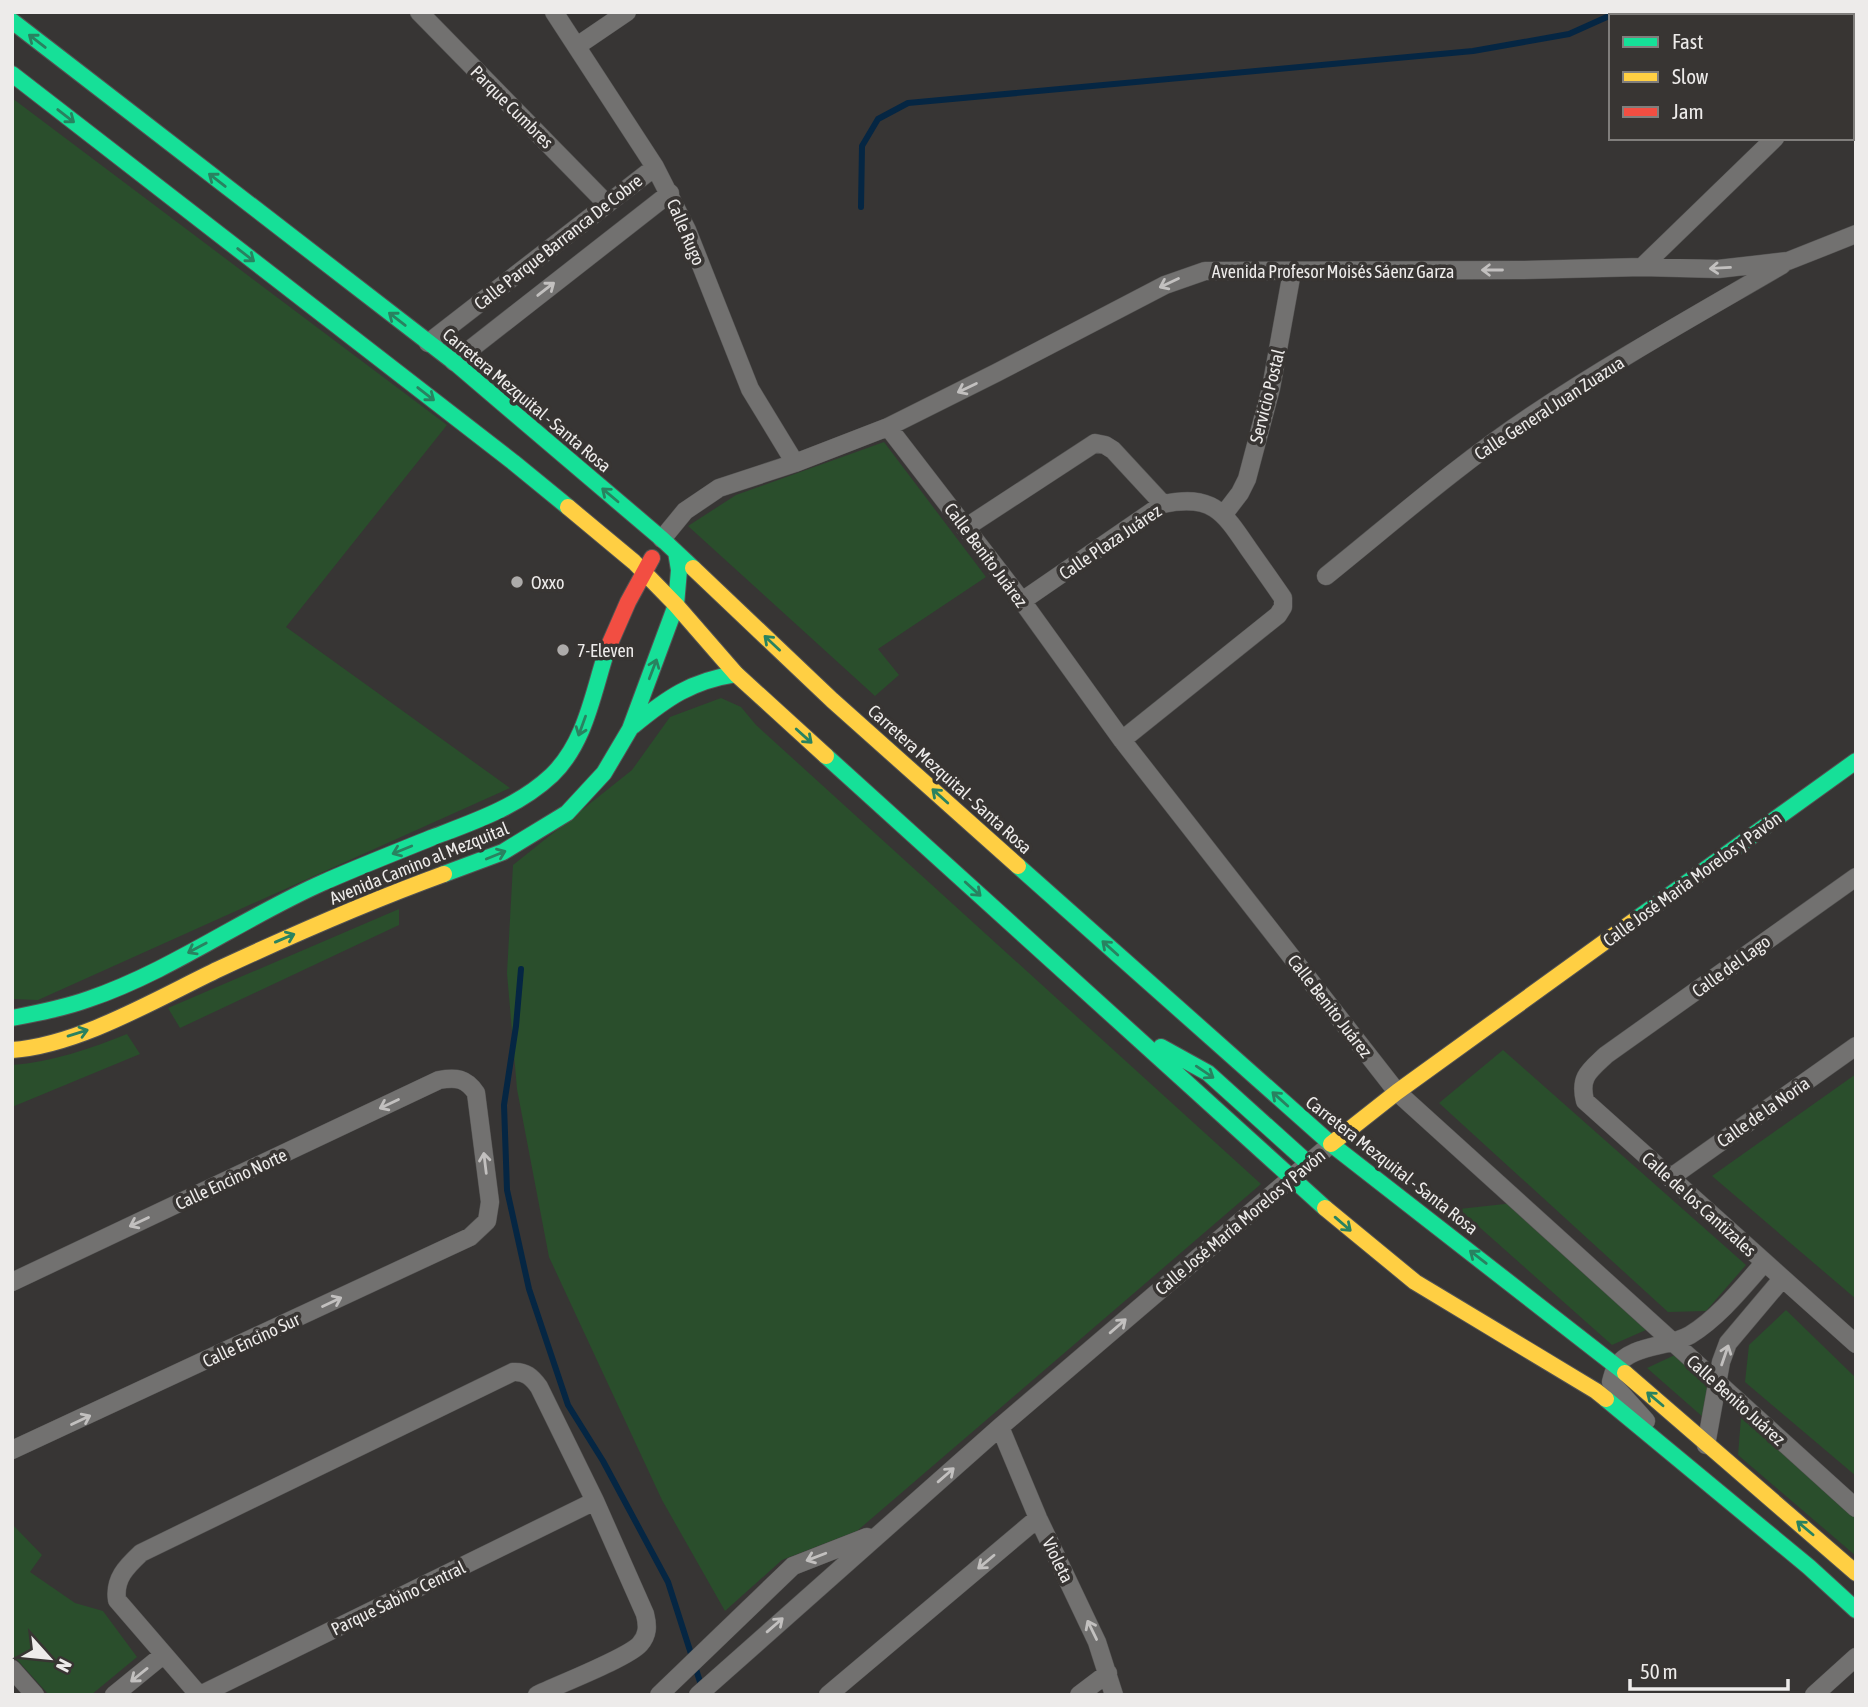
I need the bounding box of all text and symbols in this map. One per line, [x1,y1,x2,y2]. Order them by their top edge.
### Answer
legend [1609,14,1854,140]
text: Fast [1672,29,1703,53]
one-way arrow [29,33,47,48]
street label: Parque Cumbres [466,61,558,153]
text: Slow [1672,64,1709,88]
text: Jam [1672,99,1704,123]
one-way arrow [57,108,75,123]
street label: Calle Parque Barranca De Cobre [470,170,646,314]
one-way arrow [208,172,227,187]
street label: Calle Rugo [663,196,709,268]
one-way arrow [236,248,255,263]
street label: Avenida Profesor Moisés Sáenz Garza [1212,261,1454,282]
one-way arrow [1708,261,1731,274]
one-way arrow [1481,264,1504,277]
one-way arrow [1159,277,1180,290]
one-way arrow [536,282,555,297]
one-way arrow [389,311,407,326]
street label: Carretera Mezquital - Santa Rosa [439,324,615,476]
street label: Servicio Postal [1245,347,1289,445]
street label: Calle General Juan Zuazua [1470,352,1628,464]
one-way arrow [957,381,978,395]
one-way arrow [416,387,435,402]
one-way arrow [602,487,620,503]
street label: Calle Benito Juárez [940,499,1032,612]
street label: Calle Plaza Juárez [1055,500,1165,584]
place label: Oxxo [531,572,564,593]
marker: Oxxo [509,574,525,590]
one-way arrow [763,635,781,651]
place label: 7-Eleven [577,640,634,661]
marker: 7-Eleven [555,642,571,658]
one-way arrow [647,659,660,681]
street label: Carretera Mezquital - Santa Rosa [864,700,1036,858]
one-way arrow [575,715,587,737]
one-way arrow [795,728,813,744]
one-way arrow [931,788,949,804]
street label: Calle José María Morelos y Pavón [1599,807,1785,951]
street label: Avenida Camino al Mezquital [326,817,512,909]
one-way arrow [391,844,413,857]
one-way arrow [485,847,506,860]
one-way arrow [964,881,982,897]
one-way arrow [274,931,295,944]
street label: Calle del Lago [1688,931,1774,1001]
one-way arrow [1102,939,1119,956]
one-way arrow [187,941,207,955]
street label: Calle Benito Juárez [1283,950,1377,1062]
one-way arrow [67,1026,89,1039]
one-way arrow [1194,1065,1214,1079]
street label: Calle de la Noria [1713,1072,1813,1152]
one-way arrow [1271,1091,1289,1107]
street label: Carretera Mezquital - Santa Rosa [1302,1091,1482,1239]
one-way arrow [379,1098,400,1111]
street label: Calle Encino Norte [172,1144,290,1214]
street label: Calle José María Morelos y Pavón [1151,1145,1329,1299]
street label: Calle de los Cantizales [1638,1147,1760,1261]
one-way arrow [478,1152,491,1175]
one-way arrow [129,1216,150,1230]
one-way arrow [1333,1216,1351,1232]
one-way arrow [1469,1249,1487,1264]
one-way arrow [320,1295,342,1308]
street label: Calle Encino Sur [199,1308,304,1372]
one-way arrow [1109,1318,1127,1334]
one-way arrow [1720,1344,1732,1366]
street label: Calle Benito Juárez [1683,1350,1790,1450]
one-way arrow [1646,1391,1664,1407]
one-way arrow [70,1412,91,1426]
one-way arrow [937,1467,955,1483]
one-way arrow [1796,1520,1814,1536]
street label: Violeta [1038,1534,1078,1586]
one-way arrow [806,1551,828,1564]
one-way arrow [977,1554,995,1570]
street label: Parque Sabino Central [328,1556,469,1640]
one-way arrow [766,1617,784,1633]
one-way arrow [1085,1620,1098,1641]
north arrow [14,1623,84,1693]
scale bar [1630,1648,1787,1692]
text: N [52,1656,76,1676]
text: 50 m [1640,1659,1678,1683]
one-way arrow [130,1667,148,1682]

